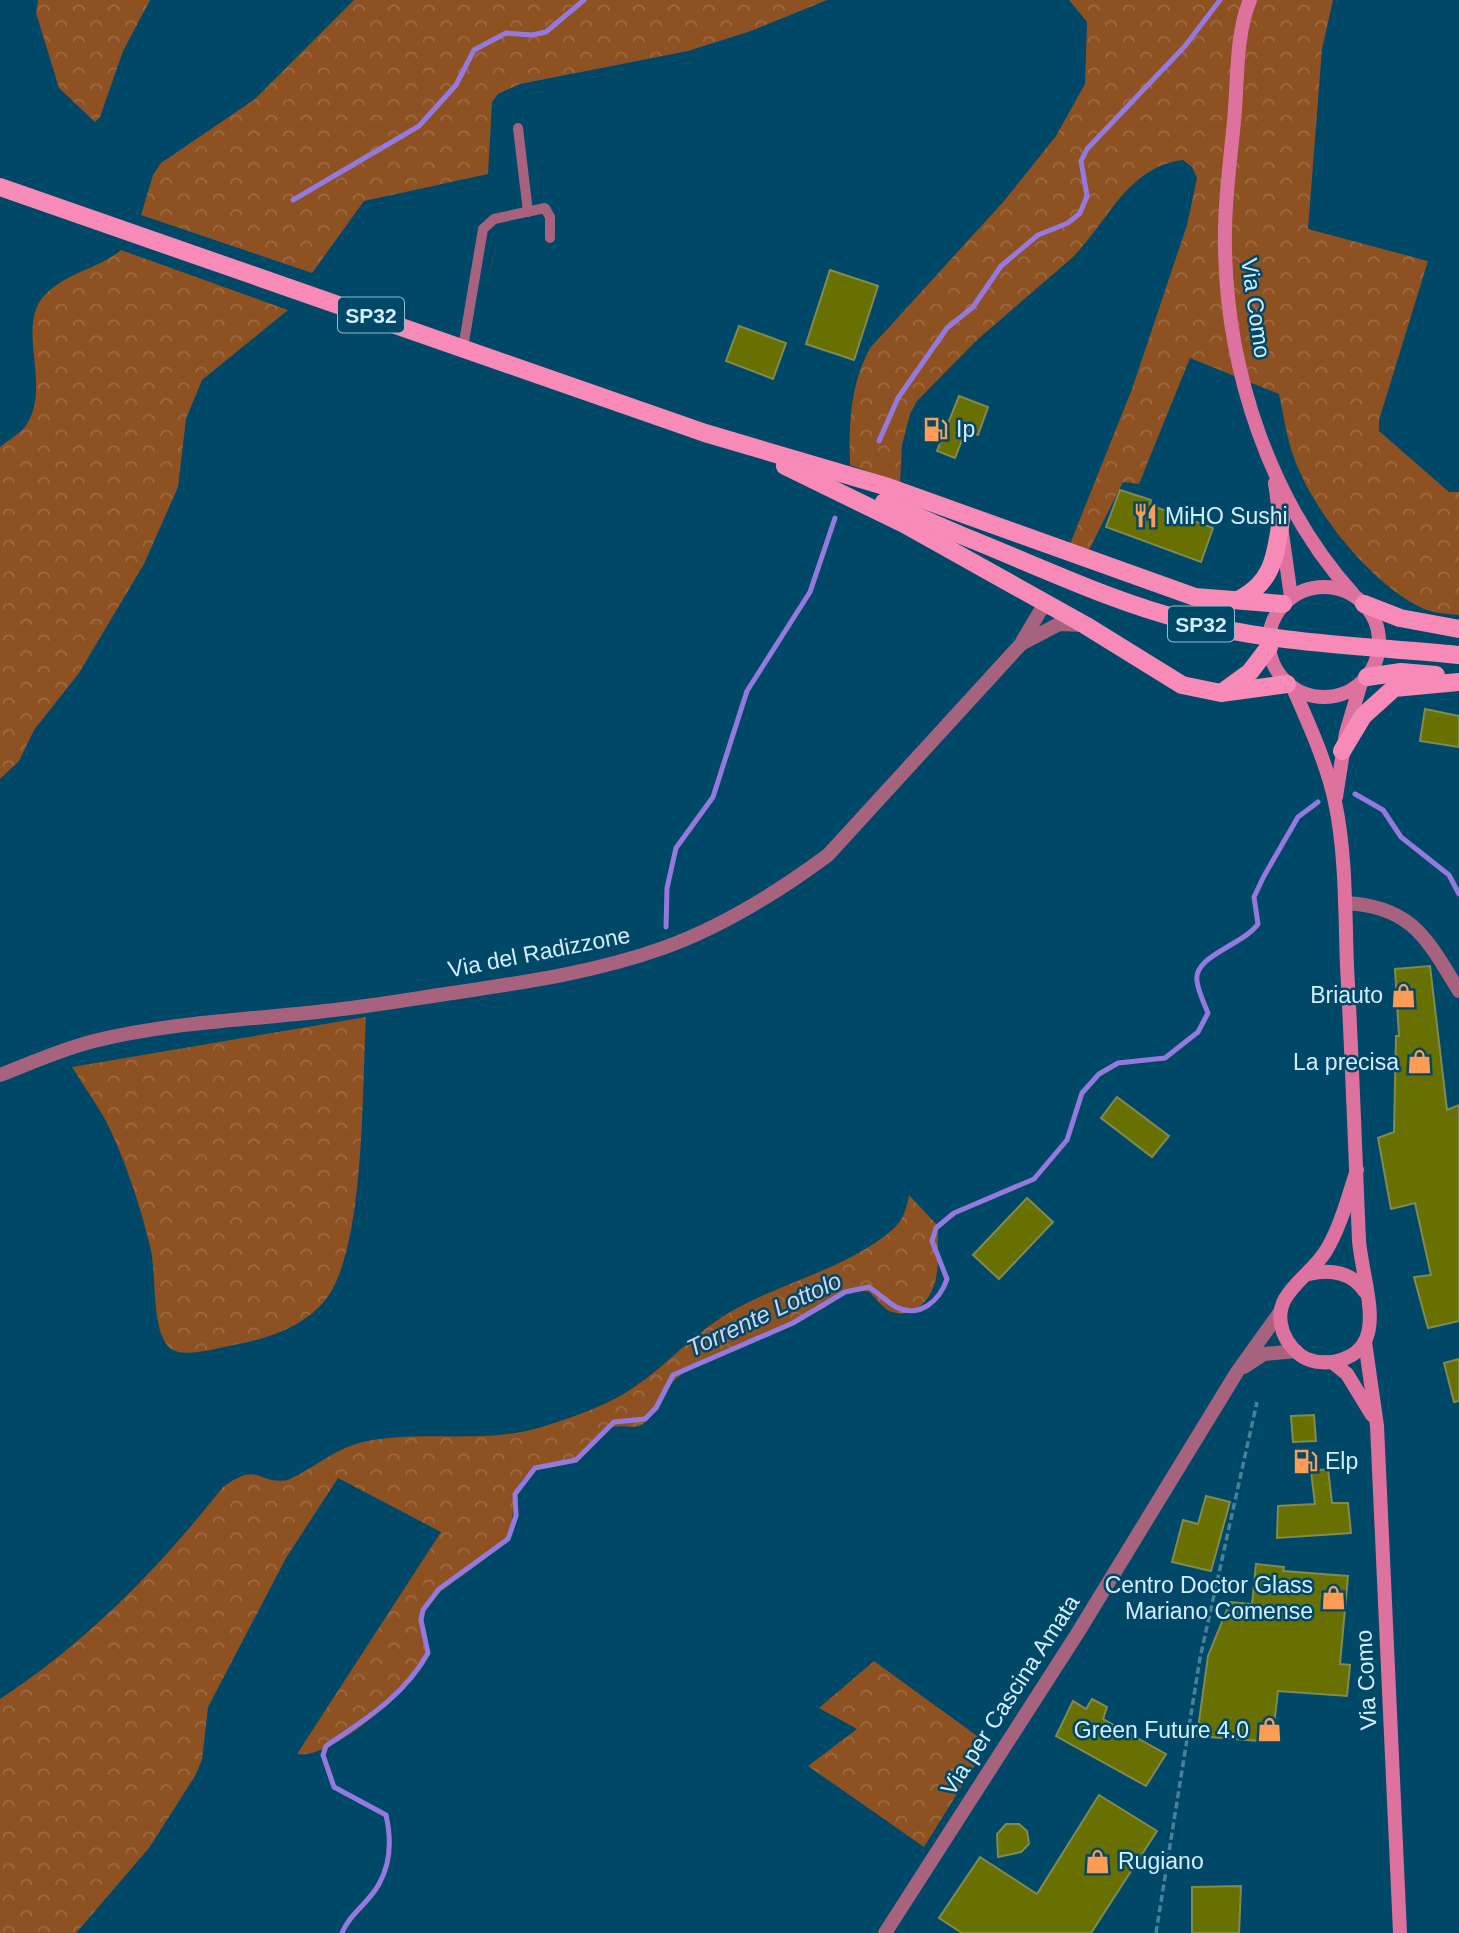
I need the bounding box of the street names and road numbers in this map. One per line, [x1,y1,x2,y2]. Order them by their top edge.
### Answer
street label: Via Como [1236,256,1276,360]
road number: SP32 [338,298,404,332]
road number: SP32 [1168,606,1234,642]
street label: Via del Radizzone [446,922,632,982]
street label: Via per Cascina Amata [935,1590,1085,1800]
street label: Via Como [1350,1629,1382,1731]

